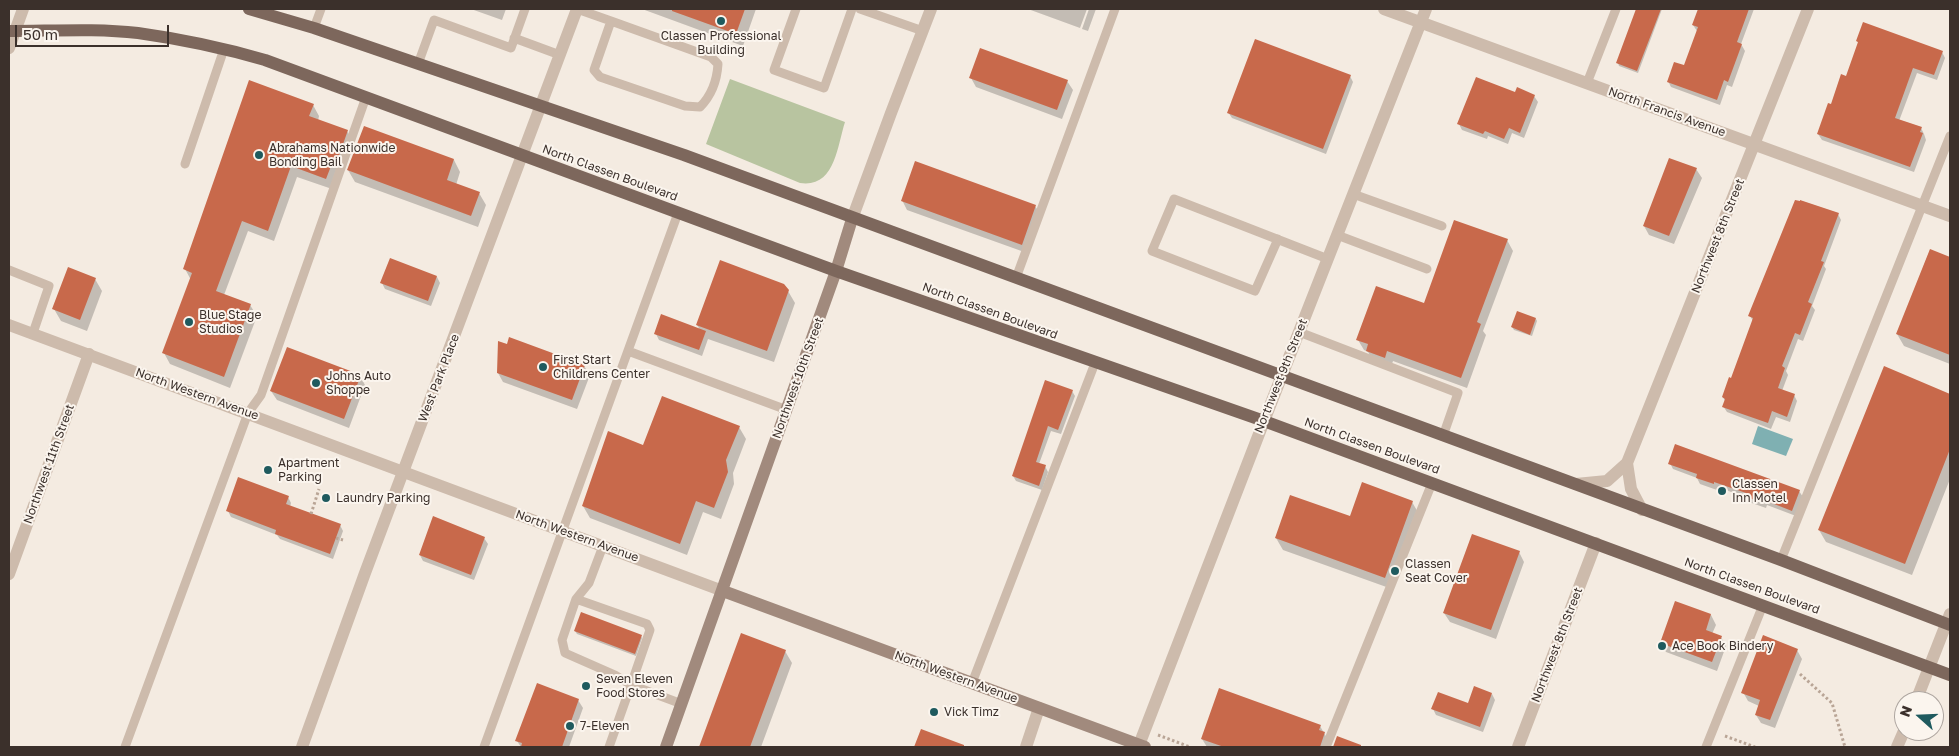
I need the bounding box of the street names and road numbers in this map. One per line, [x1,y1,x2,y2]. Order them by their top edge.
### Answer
street label: North Francis Avenue [1606,84,1728,140]
street label: North Classen Boulevard [540,142,680,204]
street label: Northwest 8th Street [1688,177,1748,295]
street label: North Classen Boulevard [920,280,1060,342]
street label: Northwest 10th Street [769,315,827,441]
street label: Northwest 9th Street [1251,317,1311,435]
street label: West Park Place [416,332,462,424]
street label: North Western Avenue [133,365,261,423]
street label: Northwest 11th Street [21,402,77,526]
street label: North Classen Boulevard [1302,415,1442,477]
street label: North Western Avenue [513,507,641,565]
street label: North Classen Boulevard [1682,555,1822,617]
street label: Northwest 8th Street [1528,585,1586,705]
street label: North Western Avenue [892,648,1020,706]

